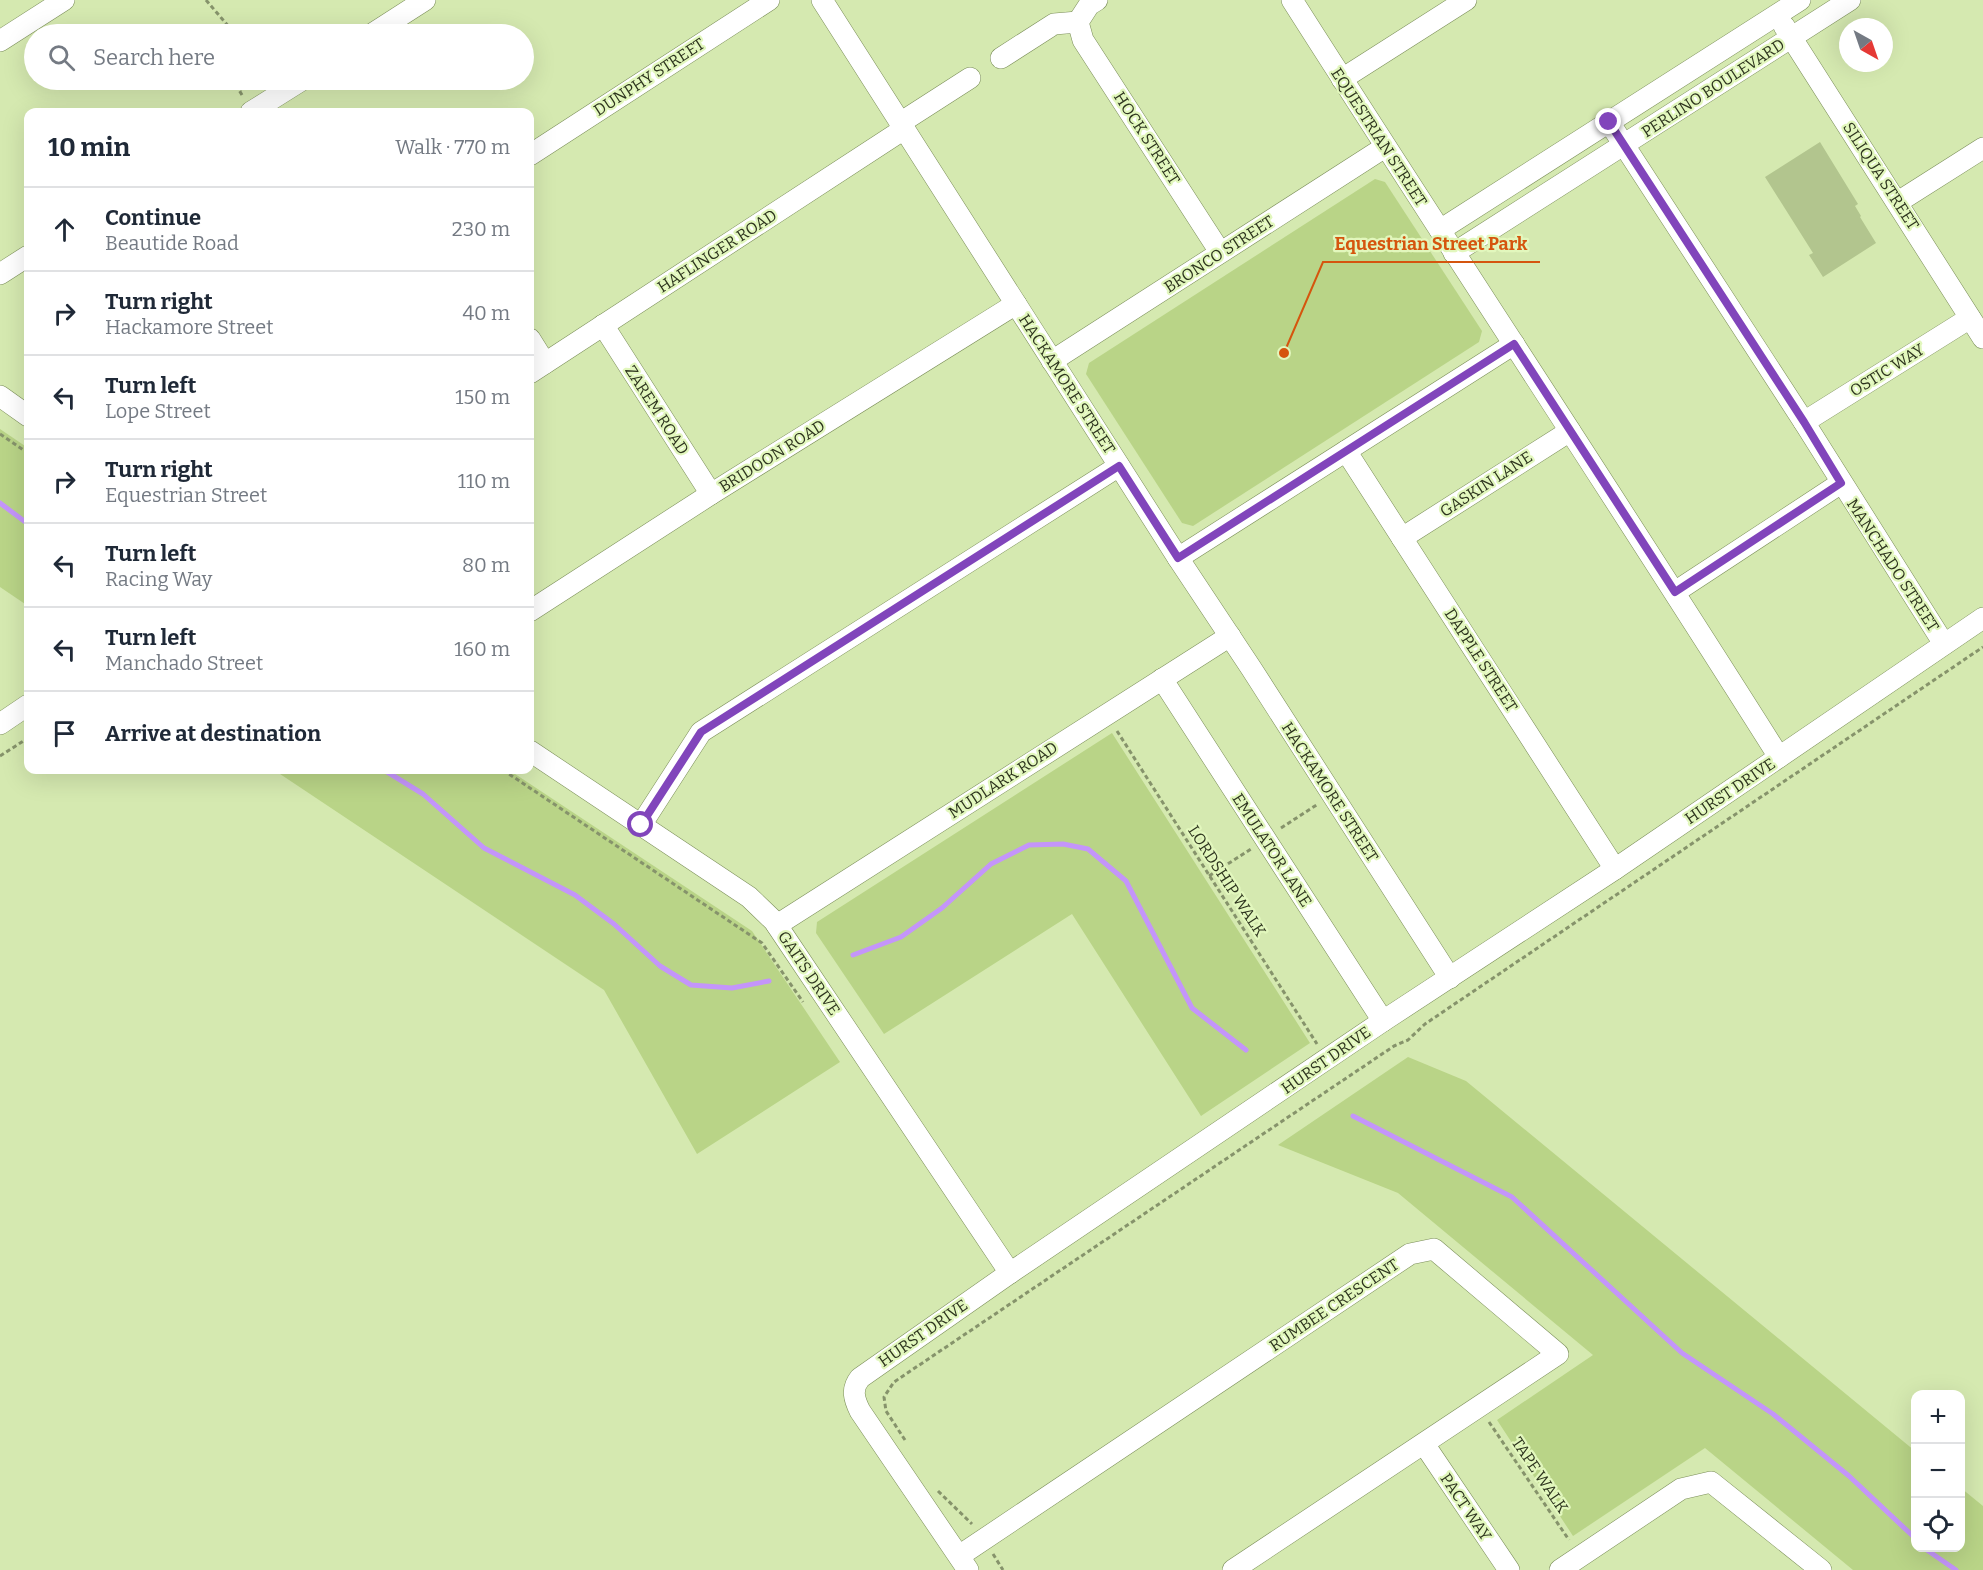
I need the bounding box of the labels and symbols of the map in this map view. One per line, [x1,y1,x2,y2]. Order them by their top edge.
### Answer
north arrow [1839,18,1893,72]
street label: DUNPHY STREET [590,34,708,120]
street label: PERLINO BOULEVARD [1638,35,1788,141]
street label: EQUESTRIAN STREET [1327,64,1431,210]
street label: HOCK STREET [1110,88,1184,188]
route end [1595,108,1621,134]
street label: SILIQUA STREET [1839,119,1923,233]
street label: HAFLINGER ROAD [654,205,780,297]
street label: BRONCO STREET [1161,211,1277,297]
callout: Equestrian Street Park [1323,226,1540,262]
text: Equestrian Street Park [1334,233,1528,255]
street label: HACKAMORE STREET [1015,311,1119,457]
street label: OSTIC WAY [1846,339,1928,400]
street label: ZAREM ROAD [621,362,693,458]
street label: BRIDOON ROAD [716,416,828,496]
street label: GASKIN LANE [1436,447,1536,521]
street label: MANCHADO STREET [1843,495,1943,635]
street label: DAPPLE STREET [1441,605,1521,715]
street label: HACKAMORE STREET [1278,719,1382,865]
street label: MUDLARK ROAD [945,738,1061,822]
street label: HURST DRIVE [1681,754,1779,828]
street label: EMULATOR LANE [1228,790,1316,910]
route start [627,811,653,837]
street label: LORDSHIP WALK [1184,822,1270,941]
street label: GAITS DRIVE [774,927,844,1019]
street label: HURST DRIVE [1278,1022,1374,1098]
street label: RUMBEE CRESCENT [1266,1255,1402,1355]
street label: HURST DRIVE [875,1295,971,1371]
street label: TAPE WALK [1508,1434,1573,1517]
street label: PACT WAY [1437,1470,1496,1545]

